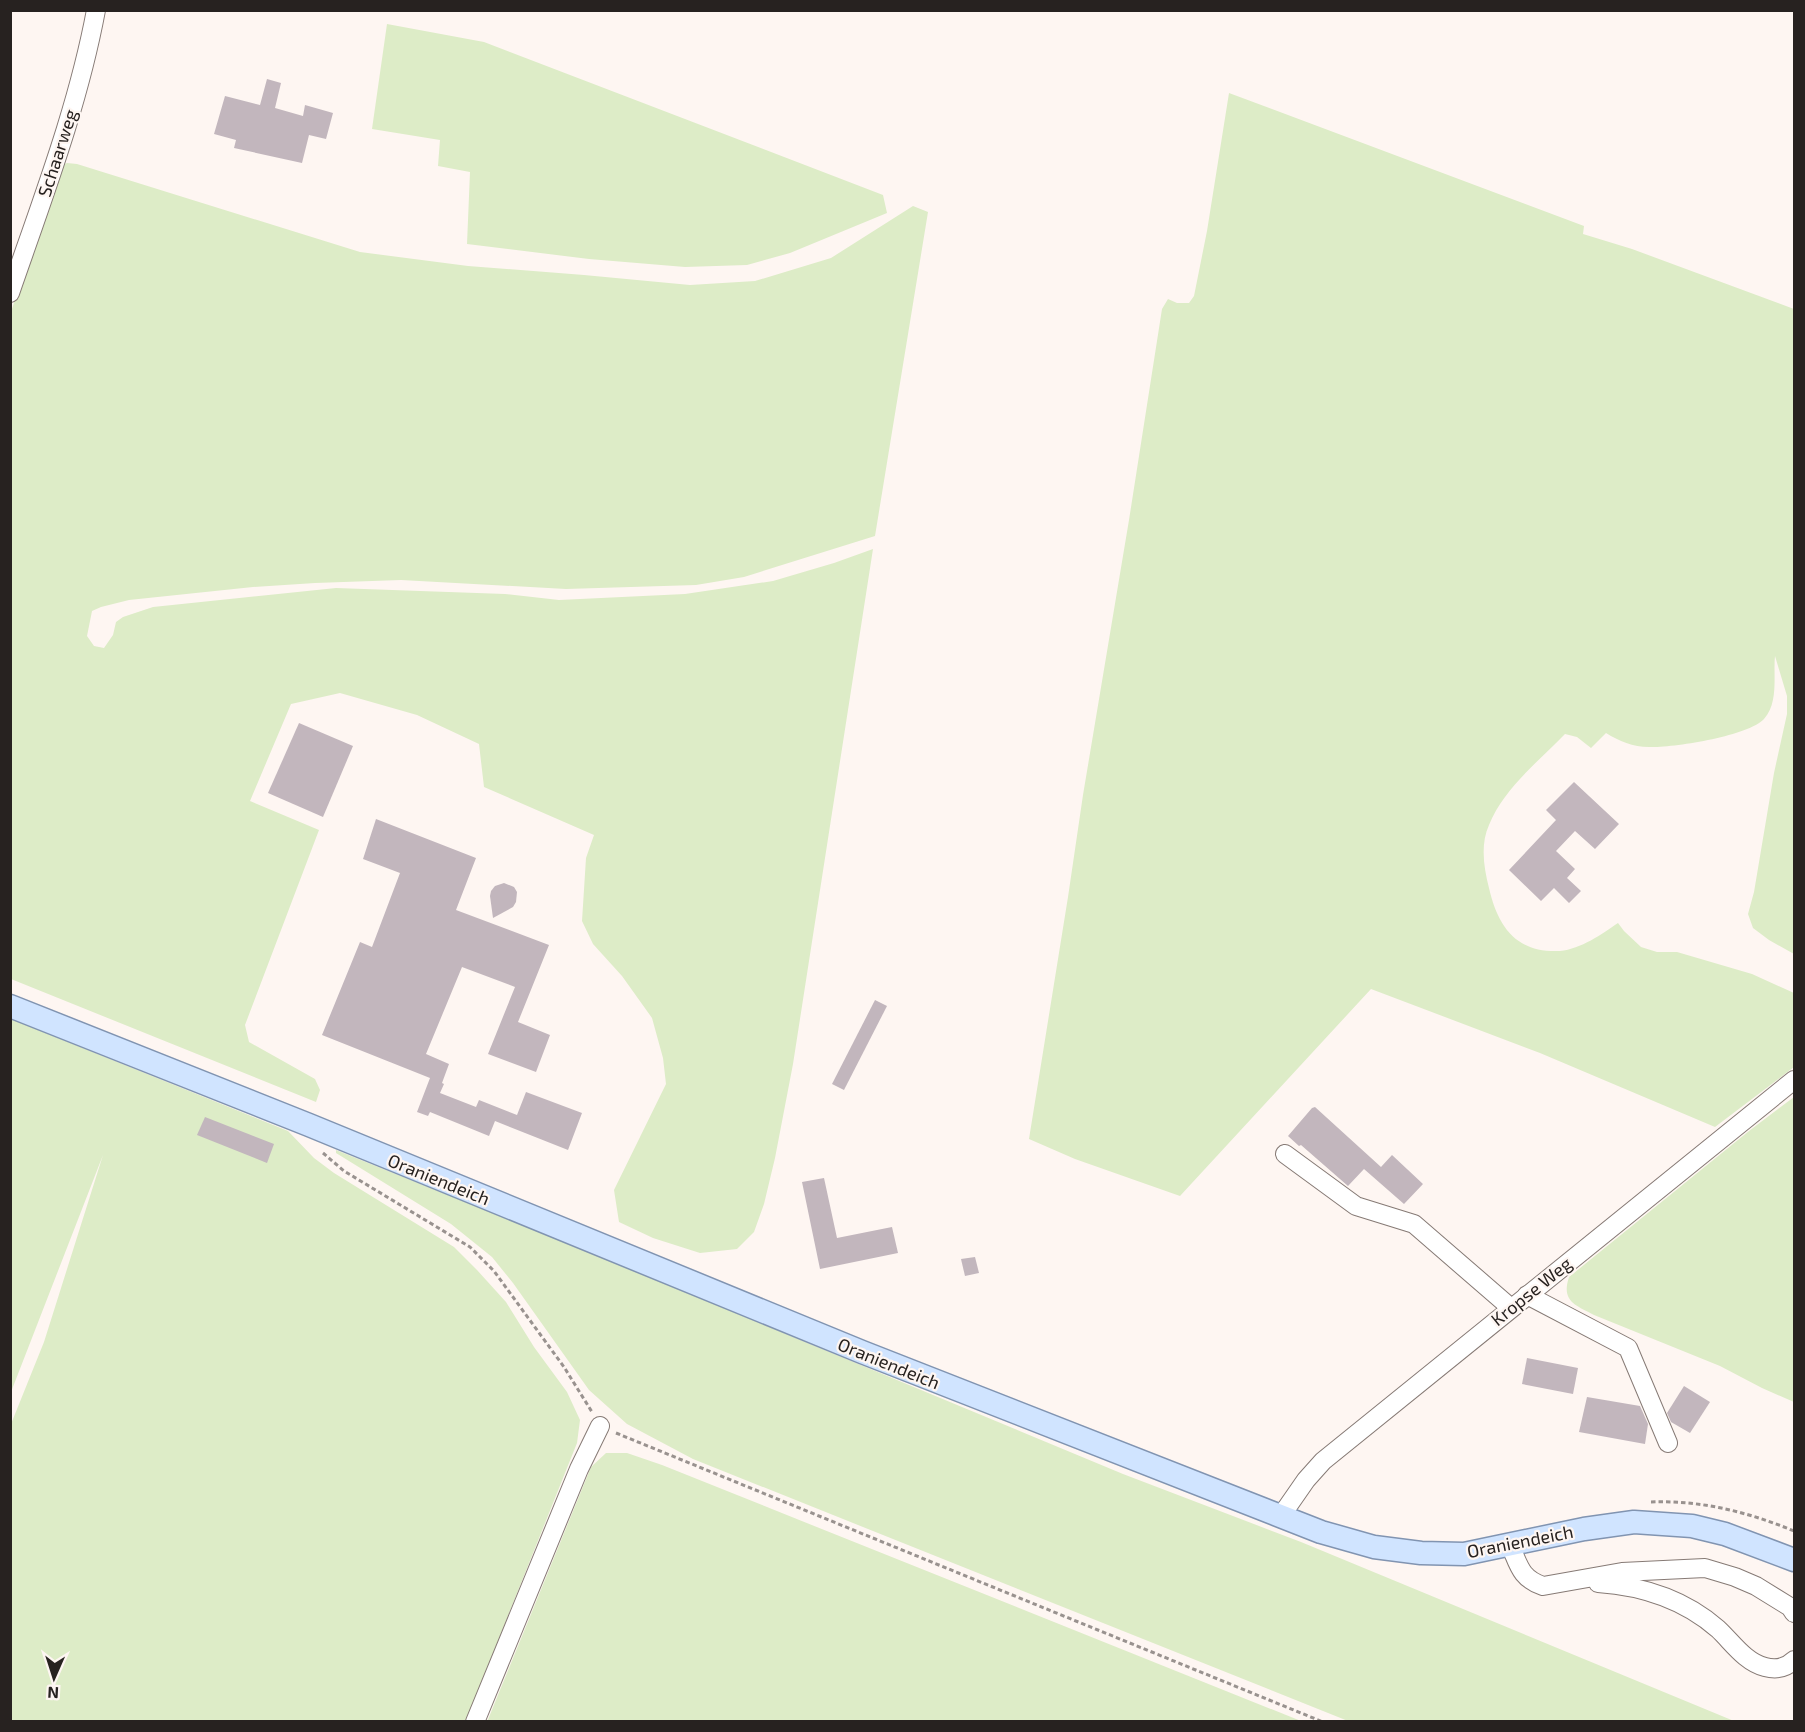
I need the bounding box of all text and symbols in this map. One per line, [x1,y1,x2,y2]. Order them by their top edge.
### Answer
street label: Schaarweg [33,106,81,200]
street label: Oraniendeich [385,1149,493,1209]
street label: Kropse Weg [1486,1252,1576,1330]
street label: Oraniendeich [835,1333,943,1393]
street label: Oraniendeich [1465,1520,1575,1562]
north arrow [24,1648,84,1708]
text: N [47,1684,59,1703]

